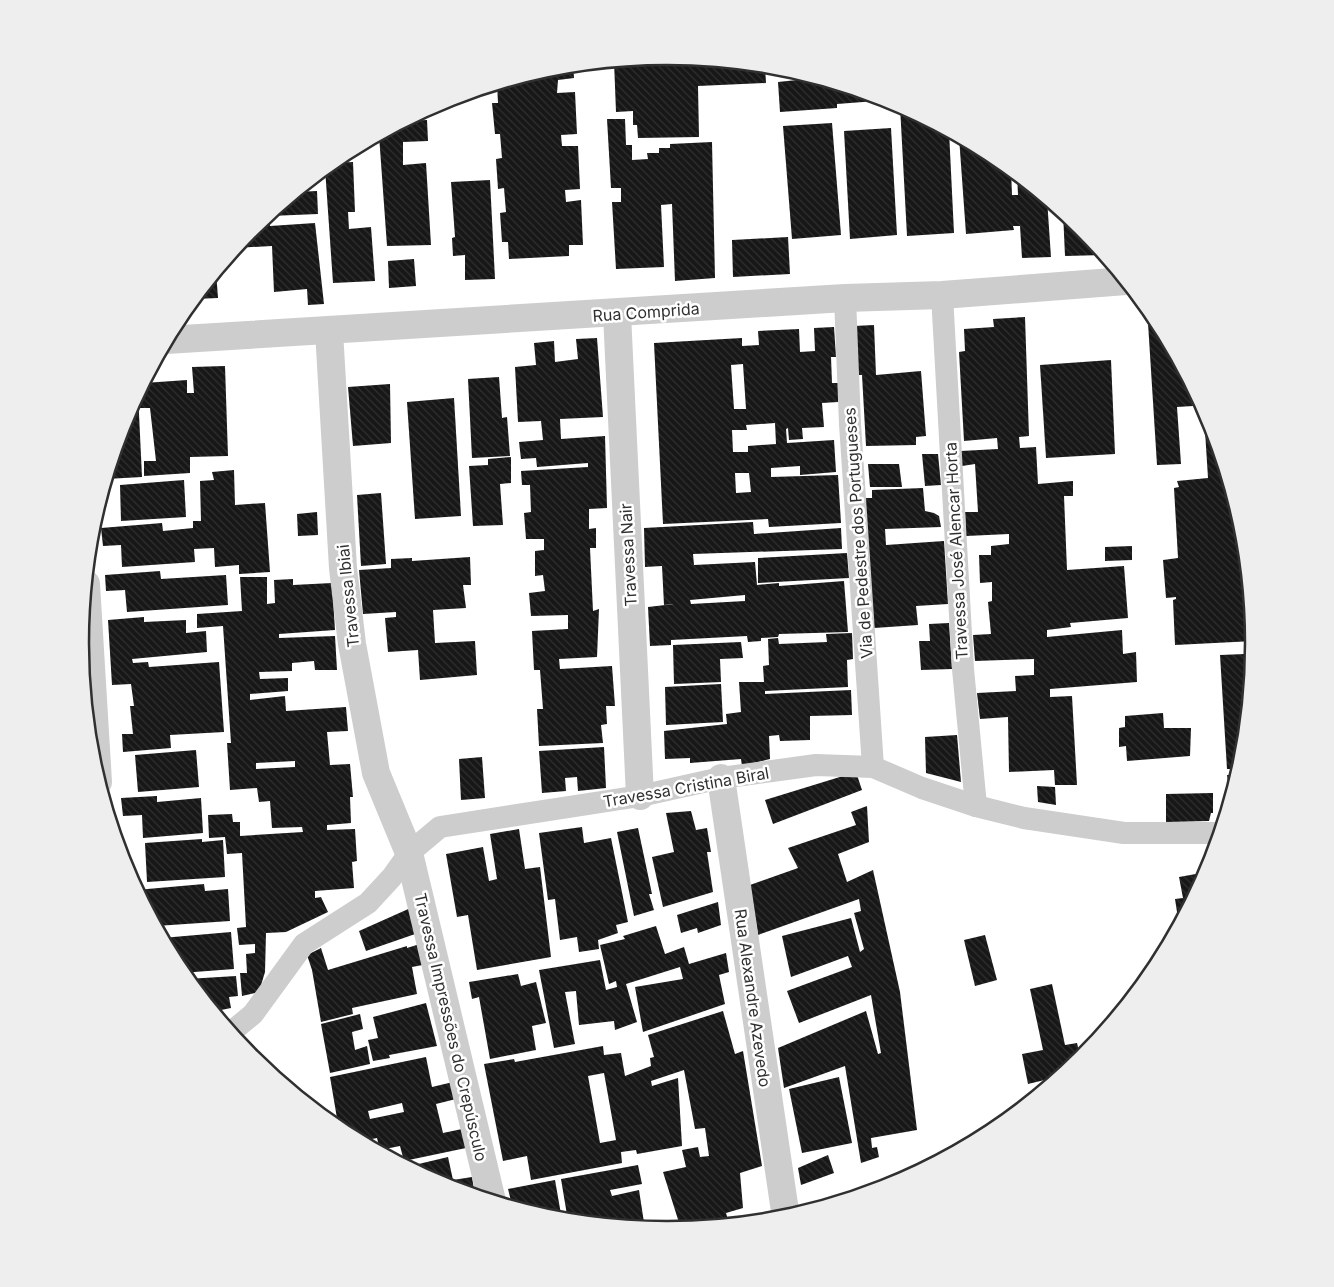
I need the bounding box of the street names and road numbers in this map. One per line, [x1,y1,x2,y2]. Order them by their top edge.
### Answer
street label: Rua Comprida [592,298,700,326]
street label: Via de Pedestre dos Portugueses [839,407,877,659]
street label: Travessa José Alencar Horta [940,442,972,660]
street label: Travessa Nair [615,503,641,607]
street label: Travessa Ibiai [333,544,363,648]
street label: Travessa Cristina Biral [601,763,771,811]
street label: Travessa Impressões do Crepúsculo [410,891,492,1163]
street label: Rua Alexandre Azevedo [731,908,775,1088]

